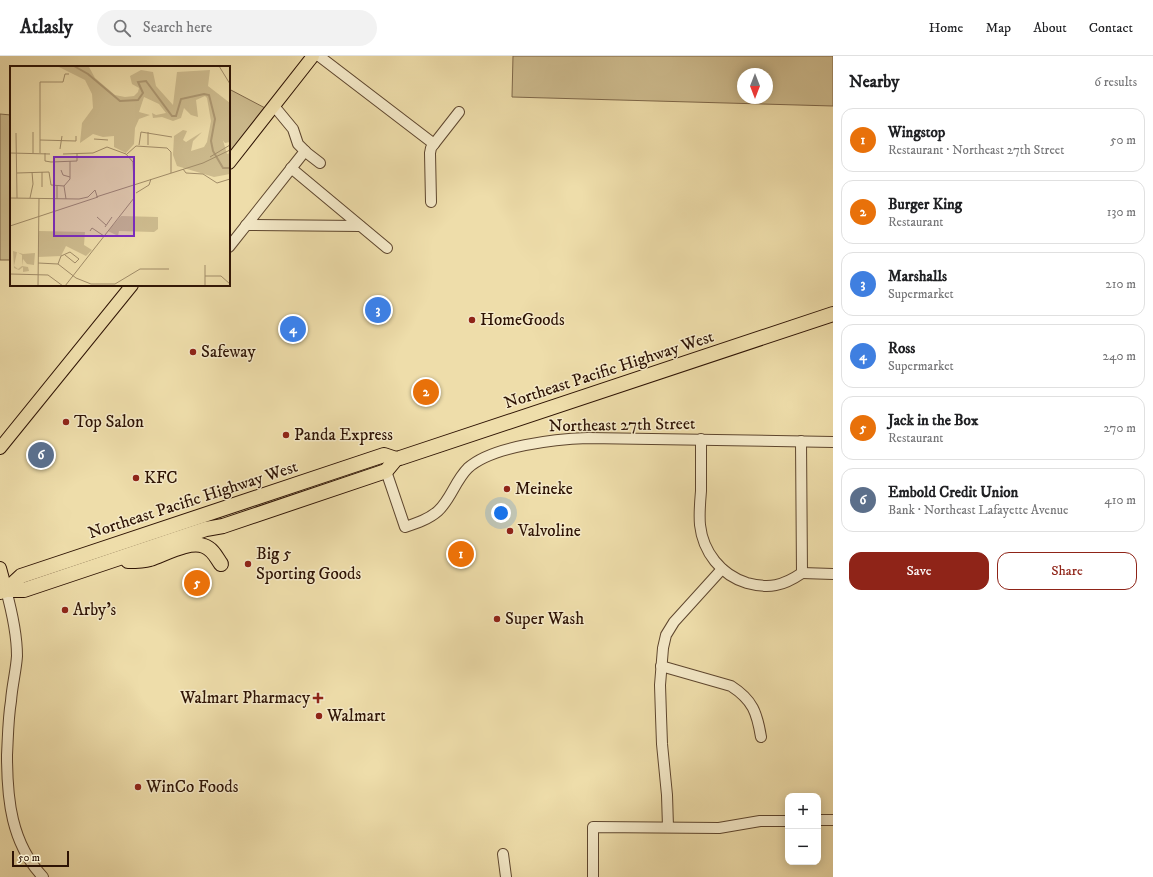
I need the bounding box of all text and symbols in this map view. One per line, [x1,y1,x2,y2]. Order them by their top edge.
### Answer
search box [97,10,377,46]
text: Atlasly [20,16,73,39]
icon: search [111,17,133,39]
text: Search here [143,18,212,37]
text: Home [929,19,963,37]
text: Map [985,19,1011,37]
text: About [1033,19,1067,37]
text: Contact [1089,19,1133,37]
inset map [10,66,230,286]
north arrow [737,68,773,104]
text: Nearby [849,71,899,93]
text: 6 results [1094,74,1137,90]
text: Wingstop [888,123,945,142]
text: 1 [861,132,865,148]
text: 50 m [1110,132,1136,148]
text: Restaurant · Northeast 27th Street [888,142,1064,158]
text: Burger King [888,195,962,214]
text: 2 [860,204,866,220]
text: 130 m [1107,204,1136,220]
text: Restaurant [888,214,944,230]
text: Marshalls [888,267,947,286]
text: 3 [861,276,865,292]
text: 210 m [1105,276,1136,292]
text: Supermarket [888,286,954,302]
pin: 3 [365,295,391,325]
place label: HomeGoods [480,309,565,331]
pin: 4 [280,314,306,344]
marker: HomeGoods [467,315,477,325]
street label: Northeast Pacific Highway West [501,326,717,414]
text: Ross [888,339,915,358]
place label: Safeway [201,341,257,363]
marker: Safeway [188,347,198,357]
text: 4 [859,348,867,364]
text: 240 m [1103,348,1136,364]
text: Supermarket [888,358,954,374]
pin: 2 [413,377,439,407]
place label: Top Salon [74,411,144,433]
text: Jack in the Box [888,411,978,430]
street label: Northeast 27th Street [549,413,696,437]
marker: Top Salon [61,417,71,427]
text: 5 [860,420,866,436]
text: 270 m [1104,420,1136,436]
place label: Panda Express [294,424,393,446]
marker: Panda Express [281,430,291,440]
text: Restaurant [888,430,944,446]
pin: 6 [28,440,54,470]
street label: Northeast Pacific Highway West [85,456,301,544]
place label: KFC [144,467,178,489]
marker: KFC [131,473,141,483]
place label: Meineke [515,478,573,500]
text: Embold Credit Union [888,483,1018,502]
marker: Meineke [502,484,512,494]
text: 6 [860,492,866,508]
text: 410 m [1104,492,1136,508]
text: Bank · Northeast Lafayette Avenue [888,502,1068,518]
your location [491,503,511,523]
place label: Valvoline [517,520,581,542]
marker: Valvoline [505,526,515,536]
pin: 1 [448,539,474,569]
place label: Big 5 Sporting Goods [256,543,362,585]
button: Save [849,552,989,590]
button: Share [997,552,1137,590]
marker: Big 5 Sporting Goods [243,559,253,569]
pin: 5 [184,568,210,598]
place label: Arby's [73,599,117,621]
marker: Arby's [60,605,70,615]
place label: Super Wash [505,608,584,630]
marker: Super Wash [492,614,502,624]
place label: Walmart Pharmacy [179,687,311,709]
marker: Walmart Pharmacy [313,693,323,703]
place label: Walmart [326,705,386,727]
marker: Walmart [314,711,324,721]
place label: WinCo Foods [145,776,239,798]
marker: WinCo Foods [133,782,143,792]
map controls [785,793,821,865]
button: + [785,793,821,829]
button: − [785,829,821,865]
scale bar [12,849,69,868]
text: 50 m [18,851,40,865]

